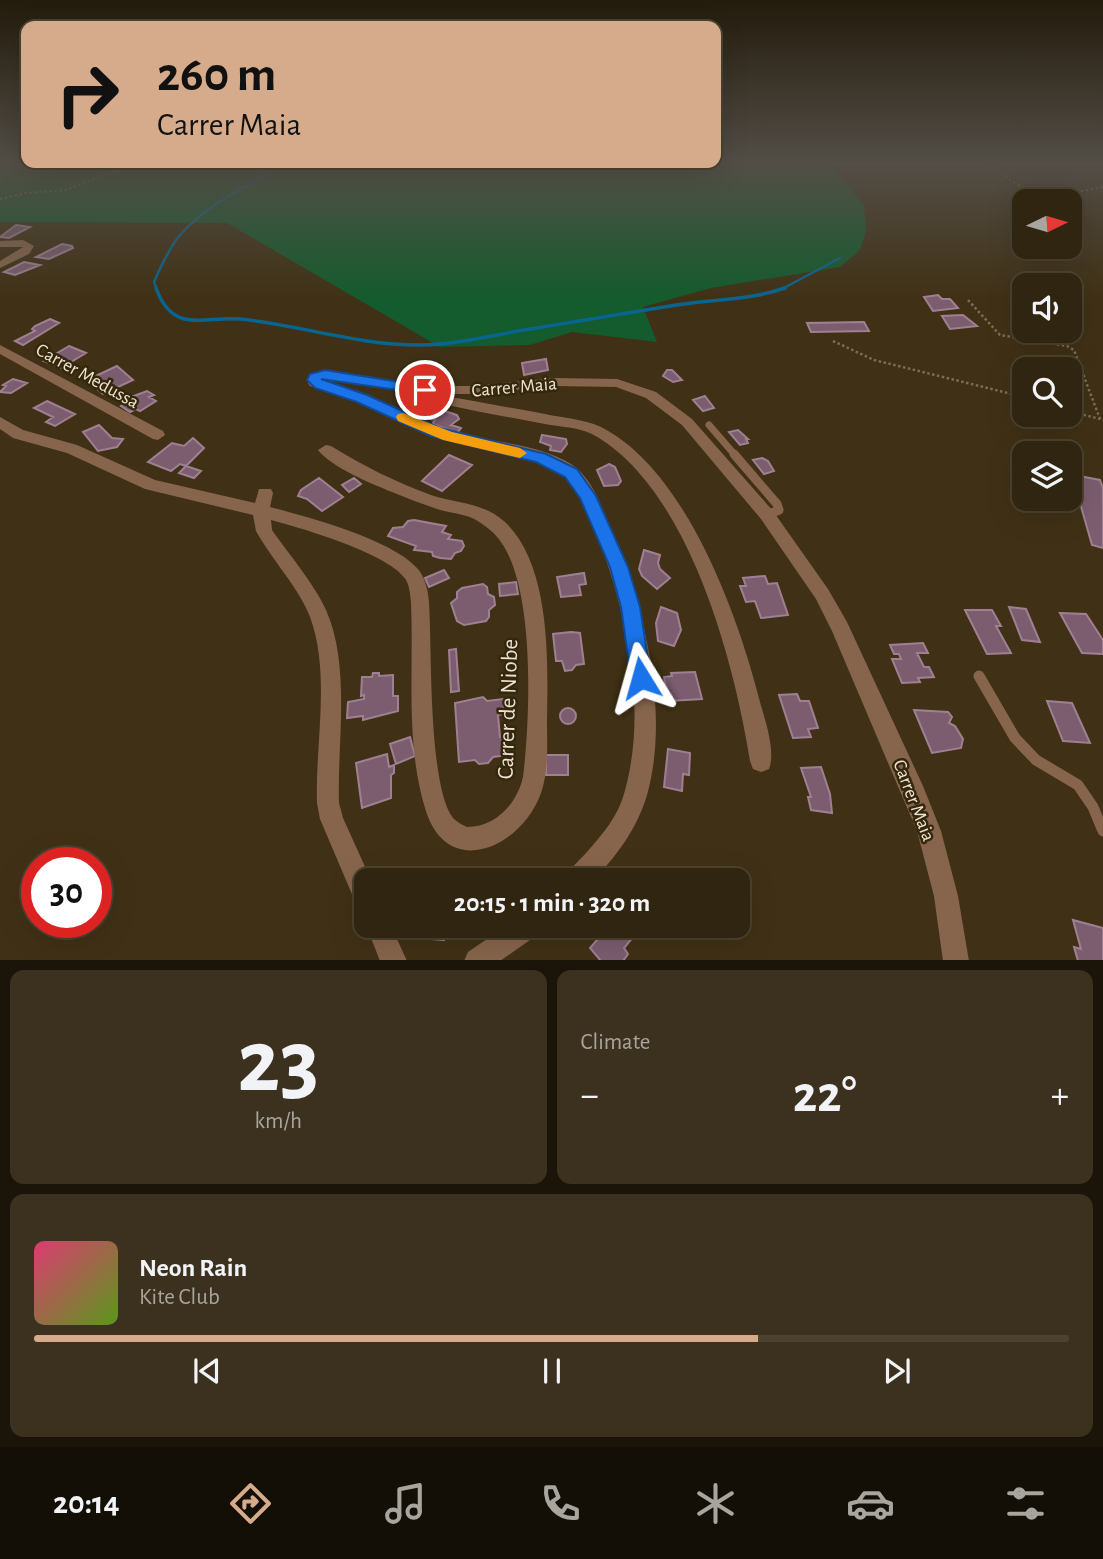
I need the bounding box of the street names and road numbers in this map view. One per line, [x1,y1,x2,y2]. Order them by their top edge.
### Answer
street label: Carrer Medussa [33,340,142,412]
street label: Carrer Maia [471,374,558,401]
street label: Carrer de Niobe [495,639,522,780]
street label: Carrer Maia [889,757,938,844]

